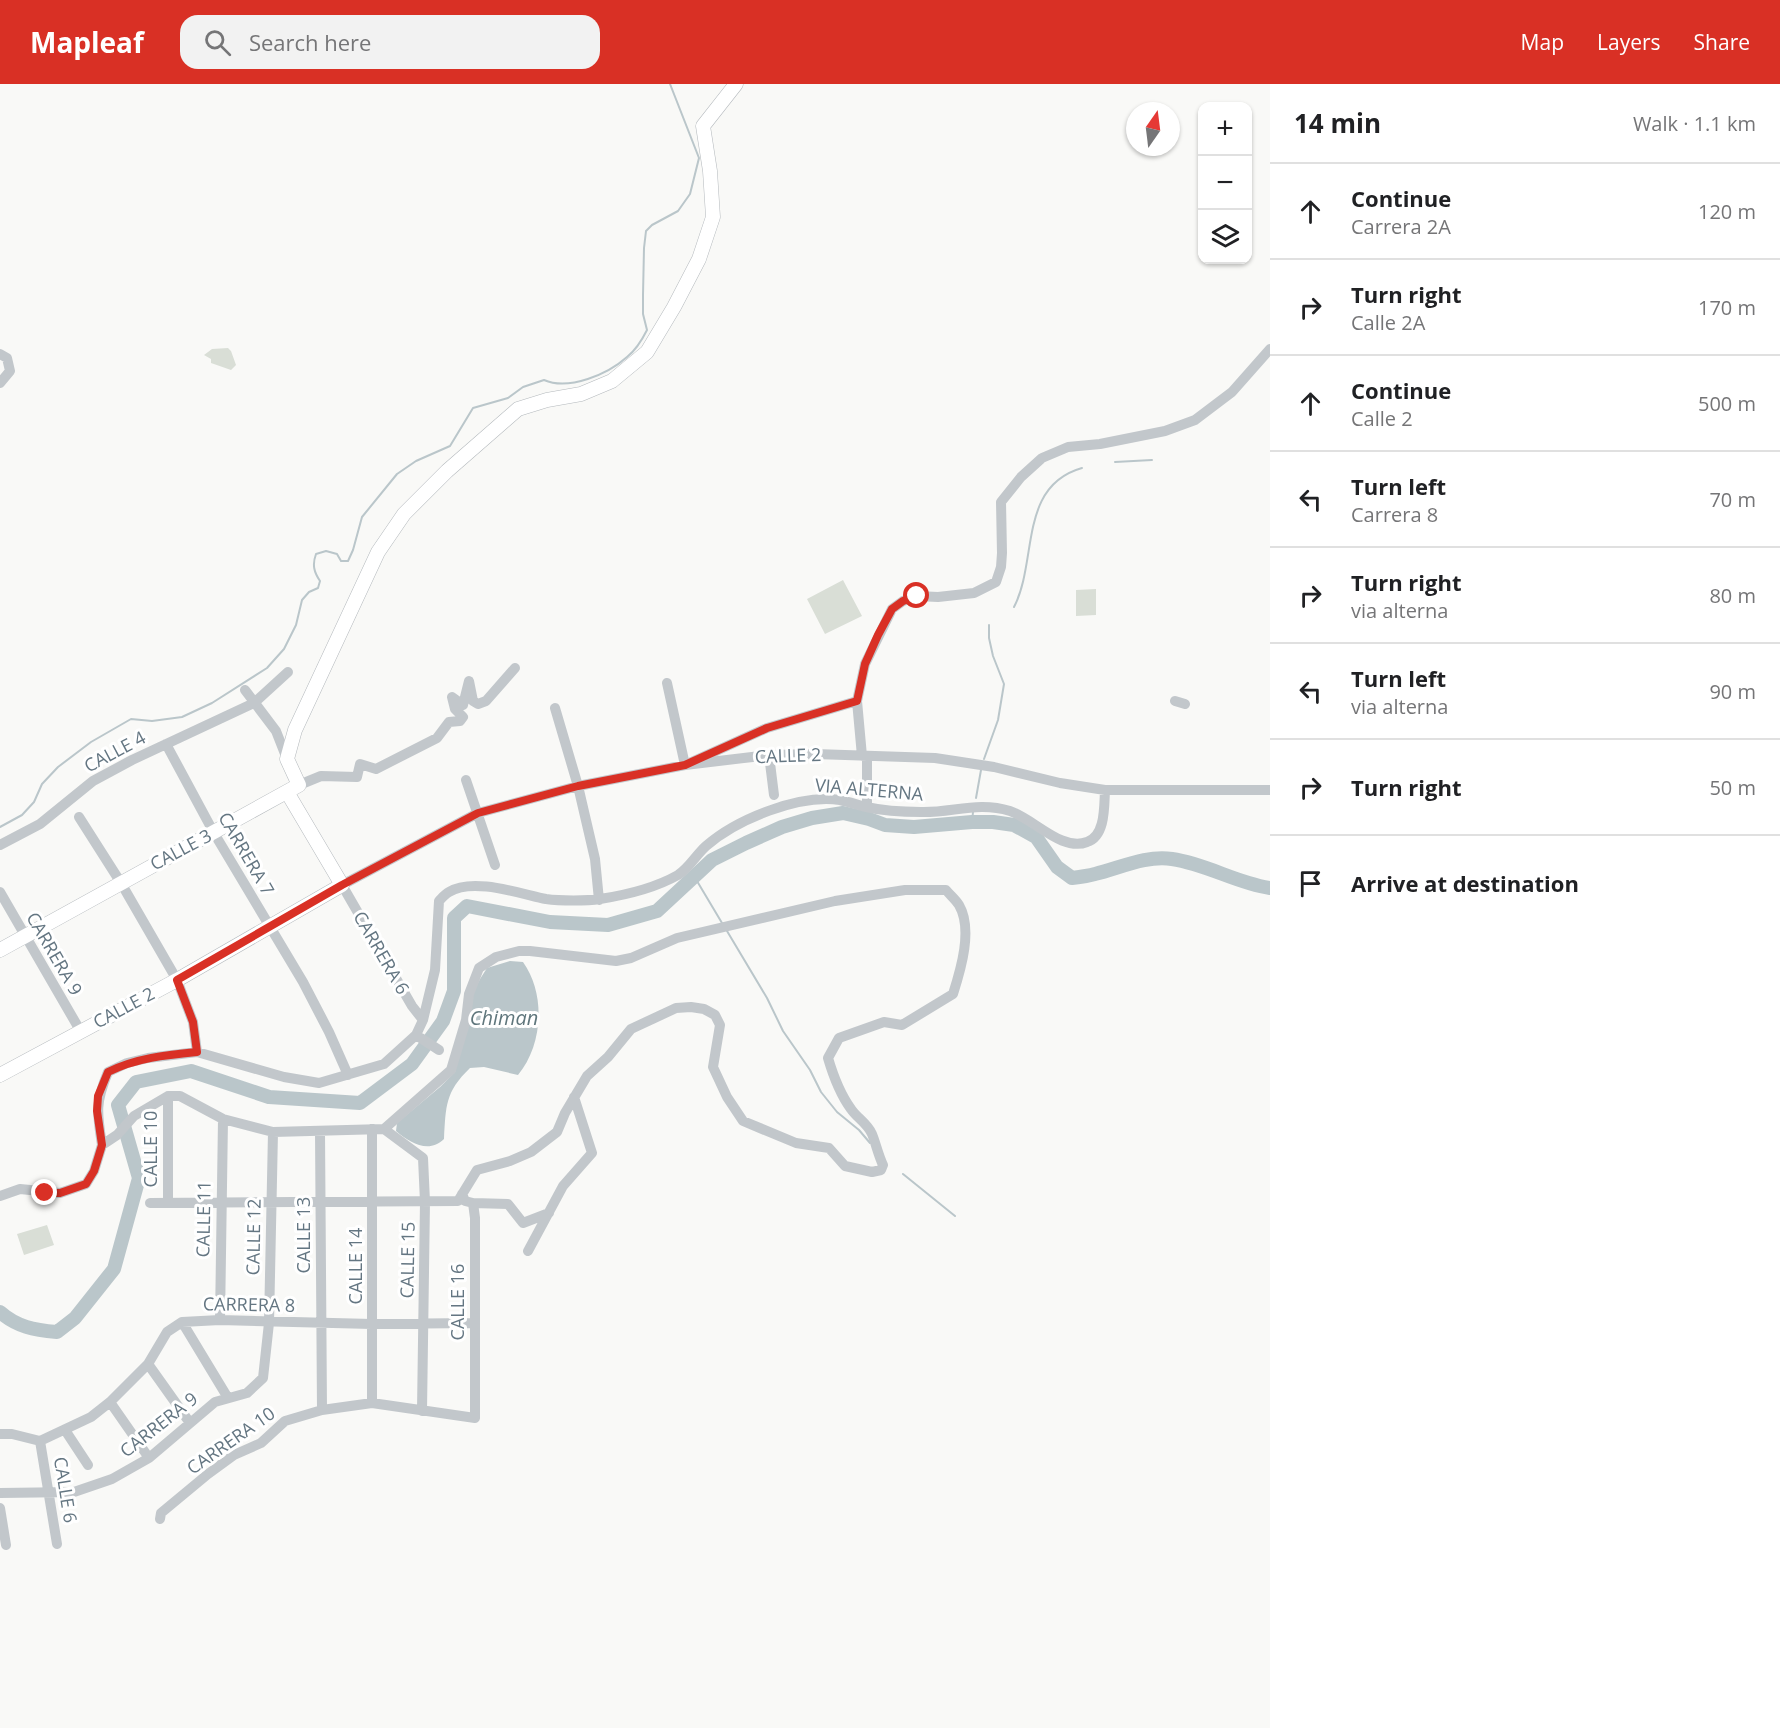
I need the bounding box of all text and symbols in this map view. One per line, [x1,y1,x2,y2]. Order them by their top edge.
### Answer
search box [180,15,600,69]
text: Mapleaf [30,23,144,61]
icon: search [201,26,234,59]
text: Search here [249,27,371,57]
text: Map [1521,28,1564,56]
text: Layers [1597,28,1661,56]
text: Share [1694,28,1750,56]
north arrow [1126,102,1180,156]
map controls [1198,102,1252,264]
button: + [1198,102,1252,156]
text: 14 min [1294,105,1381,141]
text: Walk · 1.1 km [1633,110,1756,137]
button: − [1198,156,1252,210]
text: Continue [1351,183,1451,213]
icon: ahead [1294,195,1327,228]
text: 120 m [1698,198,1756,225]
button: layers [1198,210,1252,264]
text: Carrera 2A [1351,213,1451,240]
text: Turn right [1351,279,1462,309]
icon: right [1294,291,1327,324]
text: 170 m [1698,294,1756,321]
text: Calle 2A [1351,309,1425,336]
text: Continue [1351,375,1451,405]
icon: ahead [1294,387,1327,420]
text: 500 m [1698,390,1756,417]
text: Calle 2 [1351,405,1413,432]
text: Turn left [1351,471,1446,501]
icon: left [1294,483,1327,516]
text: 70 m [1709,486,1756,513]
text: Carrera 8 [1351,501,1438,528]
text: Turn right [1351,567,1462,597]
icon: right [1294,579,1327,612]
route start [903,582,929,608]
text: 80 m [1709,582,1756,609]
text: via alterna [1351,597,1448,624]
text: Turn left [1351,663,1446,693]
icon: left [1294,675,1327,708]
text: 90 m [1709,678,1756,705]
text: via alterna [1351,693,1448,720]
street label: CALLE 4 [80,725,150,777]
street label: CALLE 2 [754,742,822,768]
icon: right [1294,771,1327,804]
street label: VIA ALTERNA [814,772,925,806]
text: Turn right [1351,772,1462,802]
text: 50 m [1709,774,1756,801]
street label: CARRERA 7 [213,807,280,900]
street label: CALLE 3 [146,823,216,875]
icon: arrive [1294,867,1327,900]
text: Arrive at destination [1351,868,1579,898]
street label: CARRERA 6 [348,906,415,999]
street label: CARRERA 9 [21,907,88,1000]
street label: CALLE 2 [89,981,159,1033]
water label: Chiman [470,1004,538,1031]
street label: CALLE 10 [138,1111,162,1187]
route end [31,1179,57,1205]
street label: CALLE 11 [190,1180,216,1258]
street label: CALLE 13 [291,1197,315,1273]
street label: CALLE 12 [240,1198,266,1276]
street label: CALLE 15 [394,1221,420,1299]
street label: CALLE 14 [343,1228,367,1304]
street label: CALLE 16 [445,1264,469,1340]
street label: CARRERA 8 [203,1291,295,1317]
street label: CARRERA 9 [115,1386,202,1462]
street label: CARRERA 10 [181,1401,279,1479]
street label: CALLE 6 [49,1455,83,1525]

